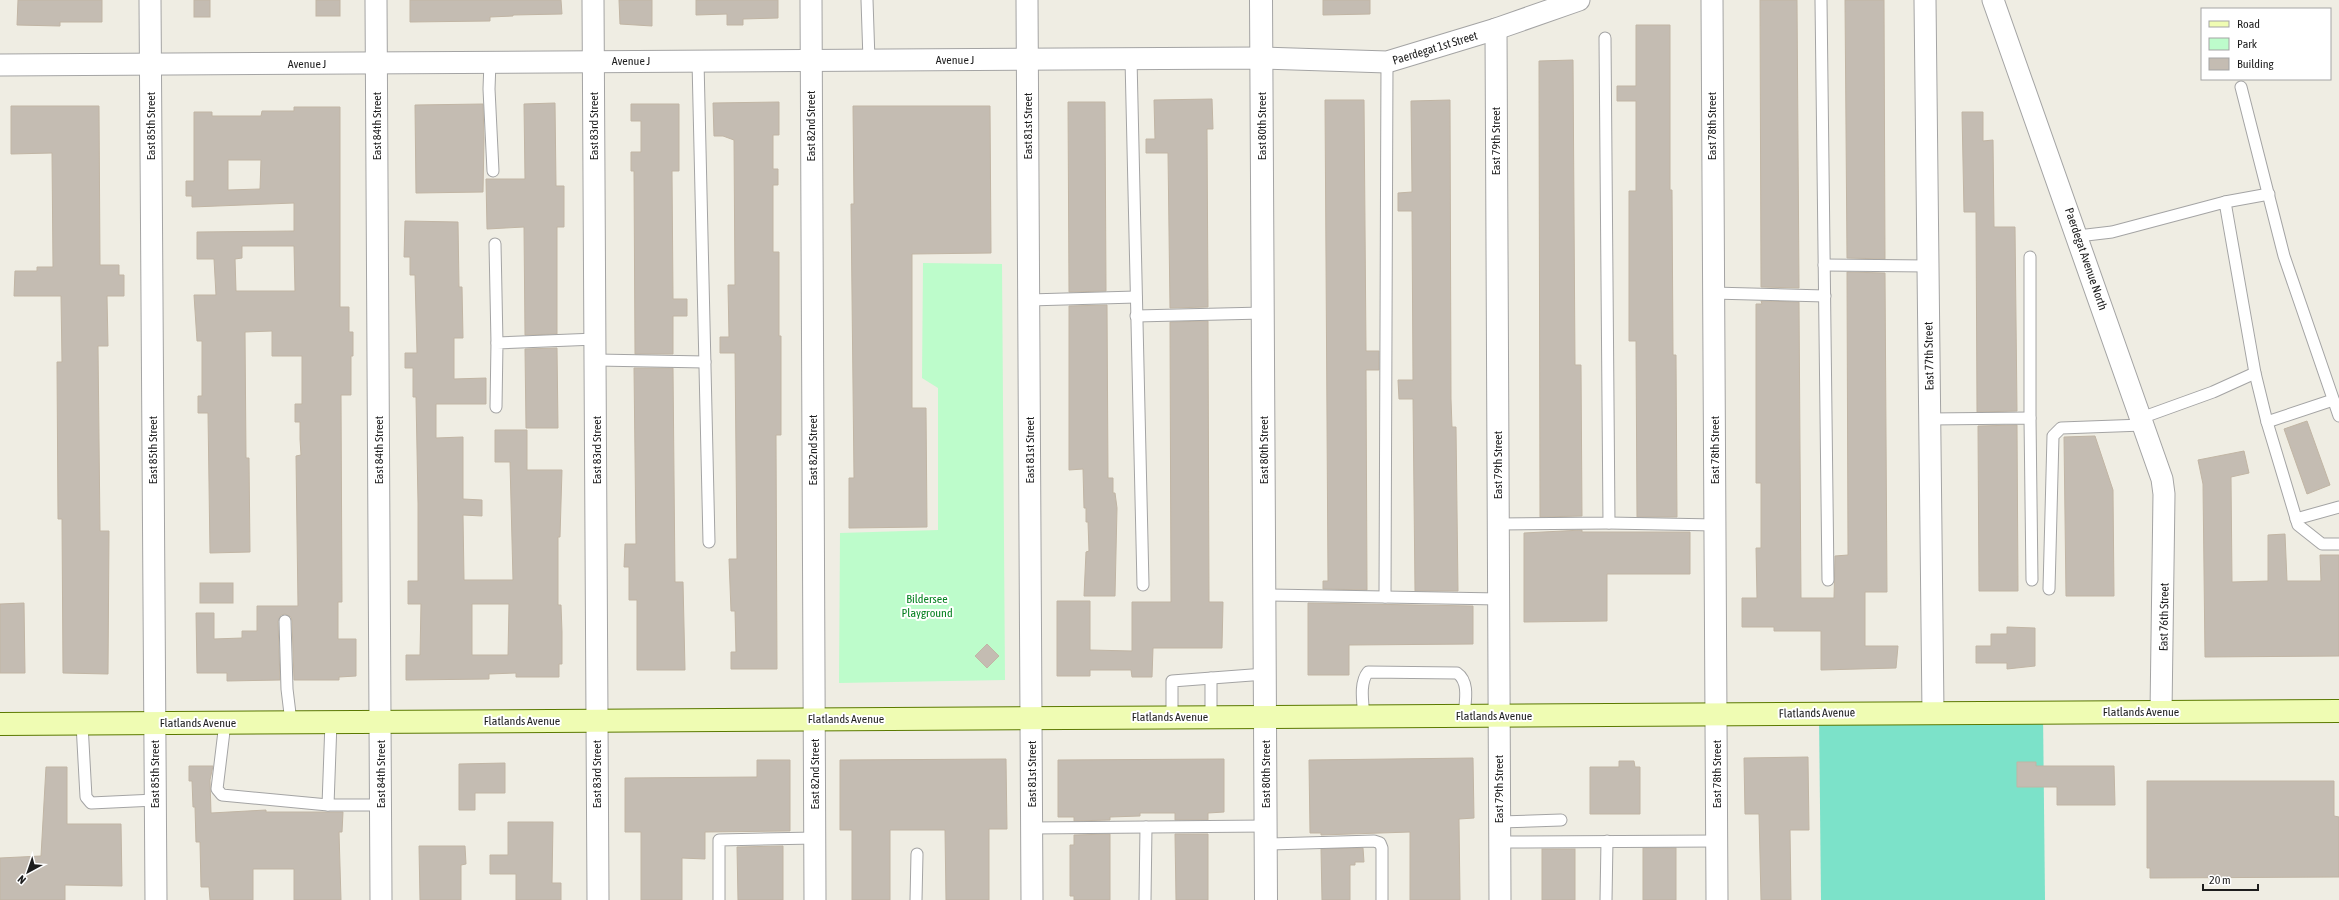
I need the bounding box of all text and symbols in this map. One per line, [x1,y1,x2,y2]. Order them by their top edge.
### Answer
legend [2201,8,2331,80]
text: Road [2237,17,2260,31]
street label: Paerdegat 1st Street [1391,28,1480,68]
text: Park [2237,37,2258,51]
street label: Avenue J [936,53,974,67]
street label: Avenue J [612,54,650,68]
street label: Avenue J [288,57,326,71]
text: Building [2237,57,2275,71]
street label: East 82nd Street [804,90,818,161]
street label: East 85th Street [144,91,158,160]
street label: East 84th Street [370,91,384,160]
street label: East 83rd Street [587,91,601,160]
street label: East 80th Street [1255,91,1269,160]
street label: East 78th Street [1705,91,1719,160]
street label: East 81st Street [1021,92,1035,159]
street label: East 79th Street [1489,106,1503,175]
street label: Paerdegat Avenue North [2062,206,2110,312]
street label: East 77th Street [1921,321,1937,390]
street label: East 82nd Street [806,414,820,485]
street label: East 85th Street [146,415,160,484]
street label: East 84th Street [372,415,386,484]
street label: East 83rd Street [590,415,604,484]
street label: East 80th Street [1257,415,1271,484]
street label: East 78th Street [1708,415,1722,484]
street label: East 81st Street [1023,416,1037,483]
street label: East 79th Street [1491,430,1505,499]
street label: East 76th Street [2156,582,2172,651]
park label: Bildersee Playground [901,592,953,620]
street label: Flatlands Avenue [1779,705,1855,721]
street label: Flatlands Avenue [2103,705,2179,719]
street label: Flatlands Avenue [1456,709,1532,723]
street label: Flatlands Avenue [1132,710,1208,724]
street label: Flatlands Avenue [808,712,884,726]
street label: Flatlands Avenue [484,714,560,728]
street label: Flatlands Avenue [160,716,236,730]
street label: East 82nd Street [808,738,822,809]
street label: East 85th Street [148,739,162,808]
street label: East 84th Street [374,739,388,808]
street label: East 83rd Street [590,739,604,808]
street label: East 80th Street [1259,739,1273,808]
street label: East 78th Street [1710,739,1724,808]
street label: East 81st Street [1025,740,1039,807]
street label: East 79th Street [1492,754,1506,823]
north arrow [8,852,48,892]
scale bar [2203,866,2258,892]
text: N [15,873,28,886]
text: 20 m [2209,873,2231,887]

